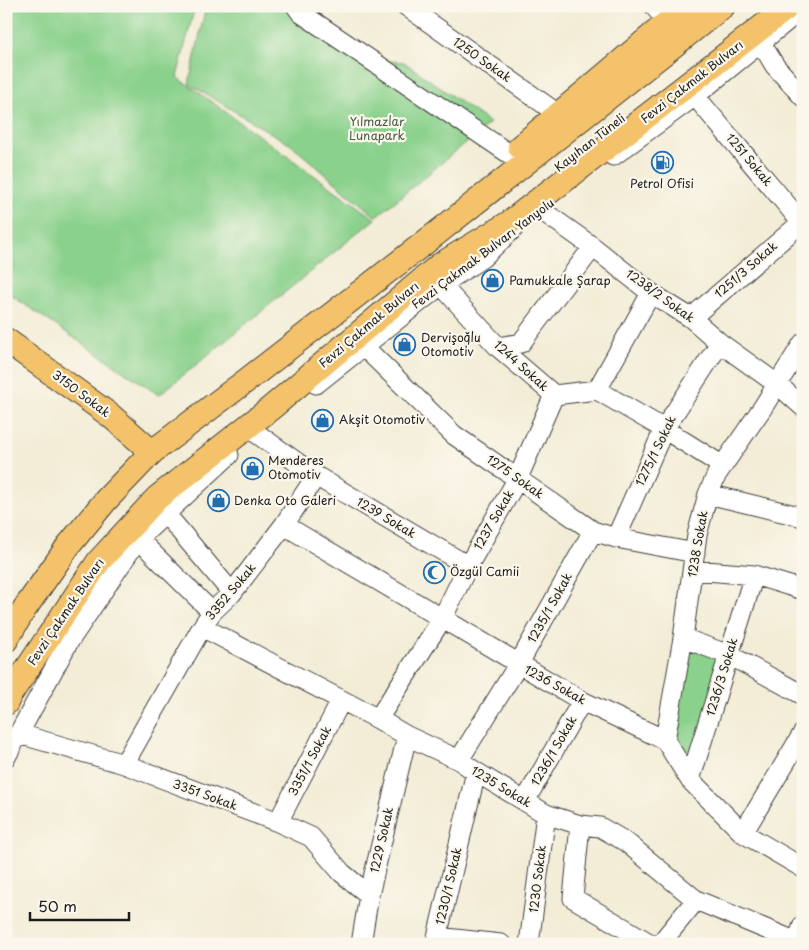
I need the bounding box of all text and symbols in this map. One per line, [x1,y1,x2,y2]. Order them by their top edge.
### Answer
street label: 1250 Sokak [450,32,515,86]
street label: Fevzi Çakmak Bulvarı [636,35,747,127]
street label: Kayıhan Tüneli [550,109,629,176]
park label: Yılmazlar Lunapark [349,112,405,144]
street label: 1251 Sokak [722,129,777,190]
fuel station icon: Petrol Ofisi [650,151,674,175]
place label: Petrol Ofisi [630,174,694,192]
street label: Fevzi Çakmak Bulvarı Yanyolu [407,194,557,313]
street label: 1251/3 Sokak [710,237,781,302]
street label: 1238/2 Sokak [622,264,699,326]
shop icon: Pamukkale Şarap [481,269,505,293]
place label: Pamukkale Şarap [509,271,611,289]
street label: Fevzi Çakmak Bulvarı [314,277,422,372]
place label: Dervişoğlu Otomotiv [421,328,481,360]
shop icon: Dervişoğlu Otomotiv [393,333,417,357]
street label: 1244 Sokak [490,336,553,395]
street label: 3150 Sokak [49,365,114,421]
shop icon: Akşit Otomotiv [311,408,335,432]
place label: Akşit Otomotiv [339,410,425,428]
street label: 1275/1 Sokak [630,412,680,489]
street label: 1275 Sokak [483,450,548,503]
place label: Menderes Otomotiv [268,451,324,483]
shop icon: Menderes Otomotiv [240,456,264,480]
street label: 1237 Sokak [469,486,518,553]
shop icon: Denka Oto Galeri [206,489,230,513]
place label: Denka Oto Galeri [234,491,336,509]
street label: 1239 Sokak [353,492,420,542]
street label: 1238 Sokak [682,509,712,579]
street label: Fevzi Çakmak Bulvarı [23,554,108,669]
street label: 3352 Sokak [201,559,260,624]
mosque icon: Özgül Camii [422,560,446,584]
place label: Özgül Camii [450,562,519,580]
street label: 1235/1 Sokak [522,569,576,646]
street label: 1236/3 Sokak [701,635,742,718]
street label: 1236 Sokak [521,660,590,709]
street label: 1236/1 Sokak [526,712,581,789]
street label: 3351/1 Sokak [283,722,335,799]
street label: 1235 Sokak [468,761,535,811]
street label: 3351 Sokak [170,774,240,814]
street label: 1229 Sokak [365,805,397,874]
street label: 1230 Sokak [524,844,550,914]
street label: 1230/1 Sokak [430,845,466,926]
scale bar [30,890,129,922]
text: 50 m [38,894,77,917]

